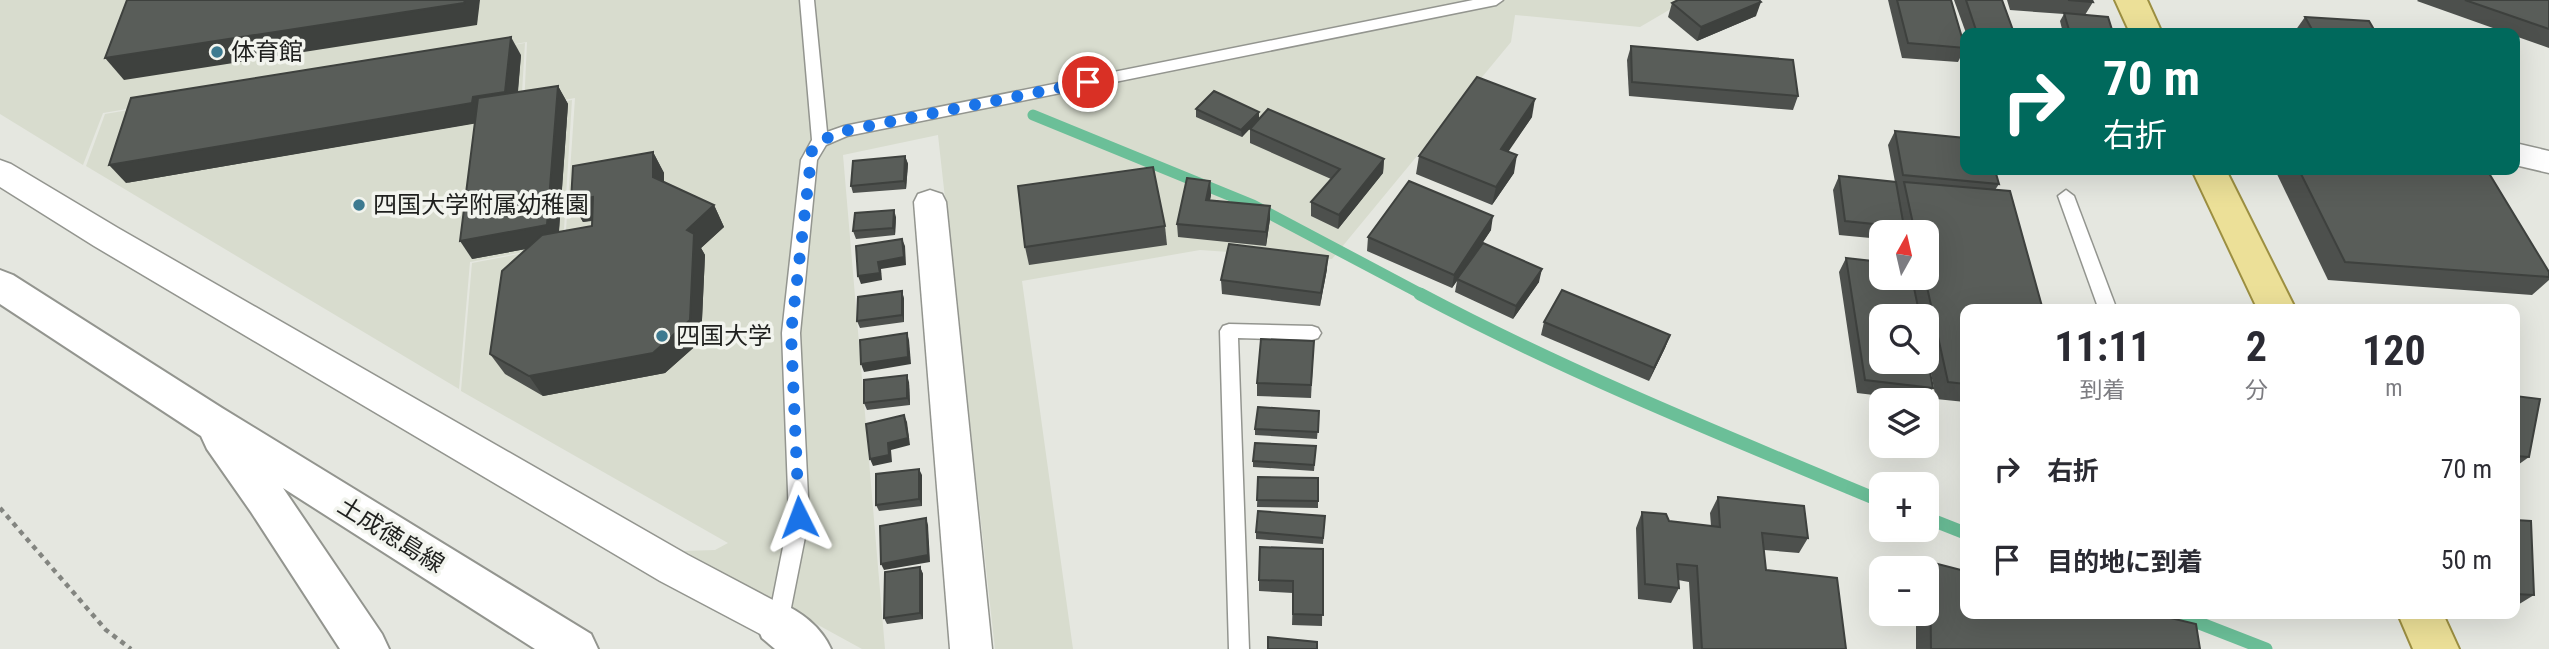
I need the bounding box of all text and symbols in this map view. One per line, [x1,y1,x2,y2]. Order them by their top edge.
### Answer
place label: 体育館 [231,38,303,66]
marker: 体育館 [209,44,225,60]
text: 70 m [2103,50,2200,107]
pin [1058,52,1118,112]
icon: right [1988,56,2079,147]
icon: arrive [1069,63,1107,101]
text: 右折 [2103,116,2167,154]
place label: 四国大学附属幼稚園 [373,191,589,219]
marker: 四国大学附属幼稚園 [351,197,367,213]
north arrow [1869,220,1939,290]
map controls [1869,220,1939,626]
button: search [1869,304,1939,374]
place label: 四国大学 [676,322,772,350]
text: 11:11 [2054,322,2151,371]
text: 2 [2246,322,2267,371]
text: 120 [2362,326,2426,375]
marker: 四国大学 [654,328,670,344]
text: m [2385,375,2403,402]
text: 到着 [2079,377,2125,404]
text: 分 [2245,377,2268,404]
button: layers [1869,388,1939,458]
icon: right [1988,450,2026,488]
text: 70 m [2441,454,2492,484]
text: 右折 [2047,456,2099,486]
button: + [1869,472,1939,542]
position arrow [762,480,836,554]
street label: 土成徳島線 [333,491,449,579]
icon: arrive [1988,541,2026,579]
text: 50 m [2441,545,2492,575]
text: 目的地に到着 [2047,547,2203,577]
button: − [1869,556,1939,626]

